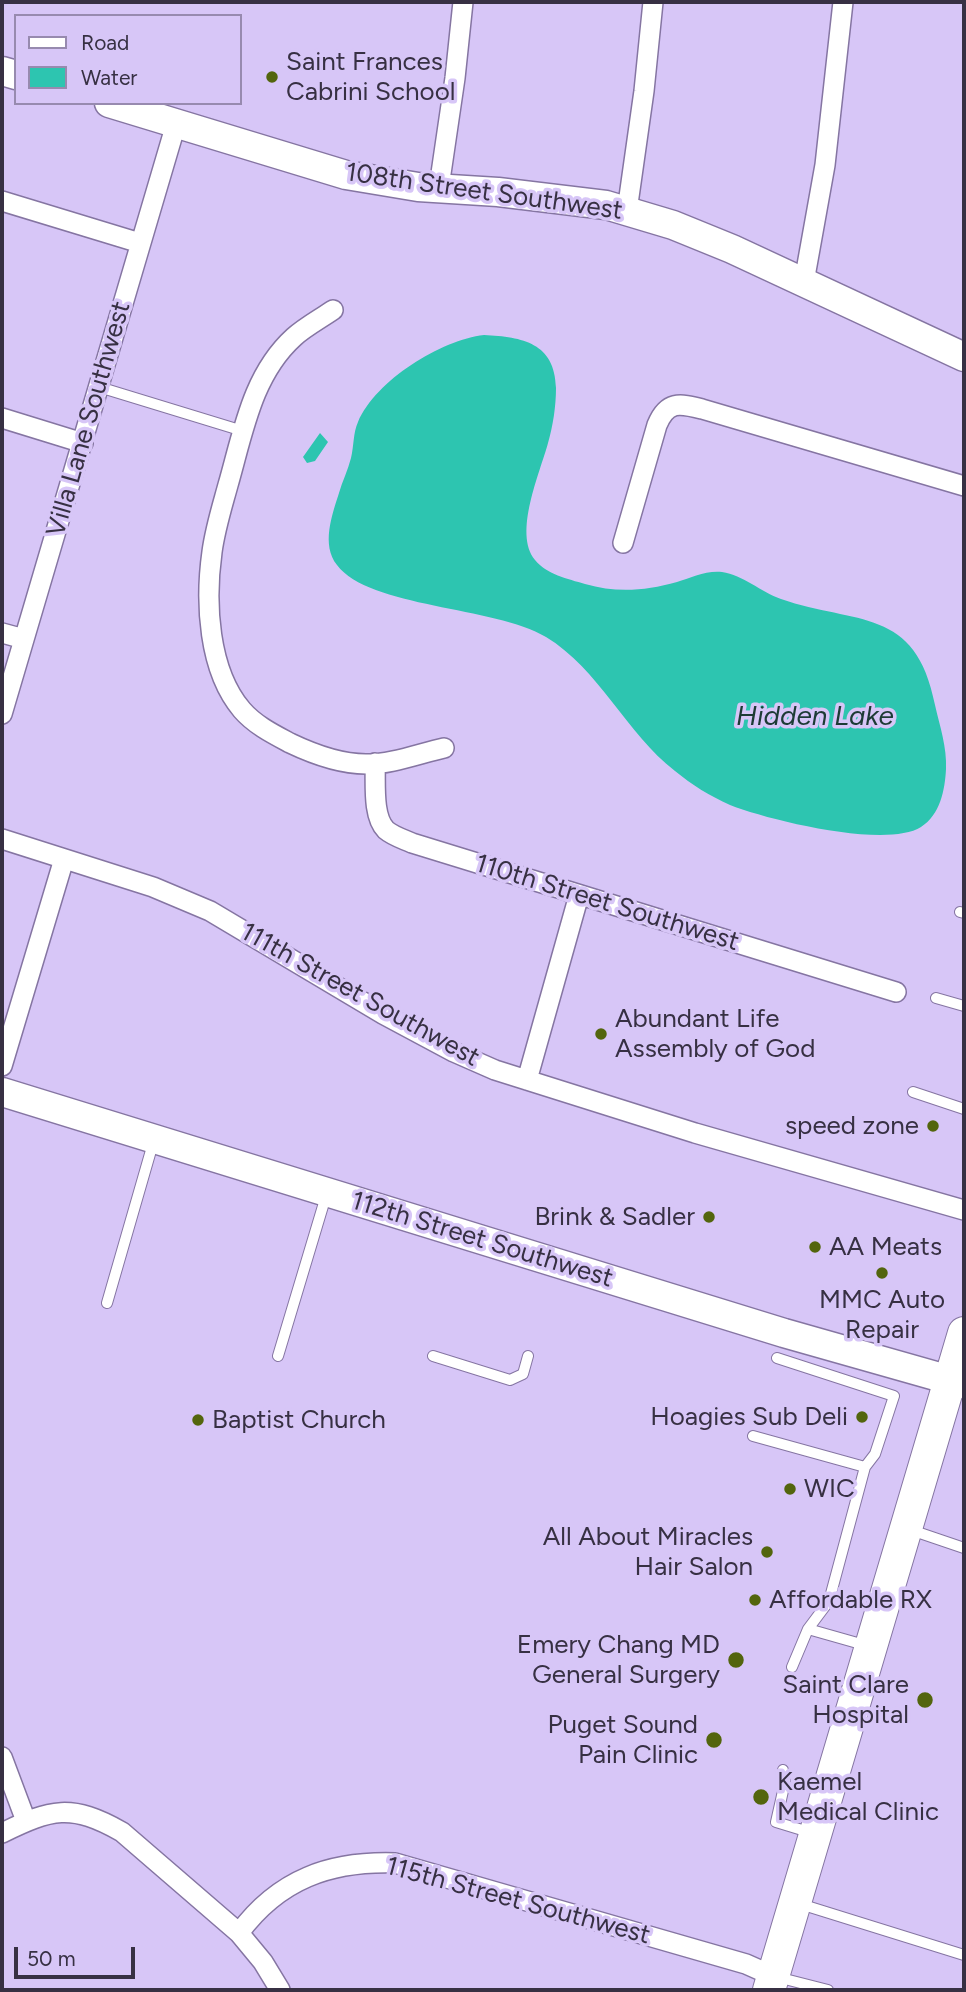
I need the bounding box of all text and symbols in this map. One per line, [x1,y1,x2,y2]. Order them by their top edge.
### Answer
legend [14,14,242,105]
text: Road [81,30,129,55]
place label: Saint Frances Cabrini School [286,46,455,108]
text: Water [81,65,137,90]
marker: Saint Frances Cabrini School [264,69,280,85]
street label: 108th Street Southwest [344,157,624,227]
street label: Villa Lane Southwest [41,298,137,540]
water label: Hidden Lake [736,700,894,734]
street label: 110th Street Southwest [471,848,743,958]
street label: 111th Street Southwest [235,916,485,1074]
place label: Abundant Life Assembly of God [615,1003,815,1064]
marker: Abundant Life Assembly of God [593,1026,609,1042]
place label: speed zone [785,1110,919,1142]
marker: speed zone [925,1118,941,1134]
street label: 112th Street Southwest [347,1185,617,1295]
place label: Brink & Sadler [534,1201,695,1233]
marker: Brink & Sadler [701,1209,717,1225]
place label: AA Meats [829,1231,942,1263]
marker: AA Meats [807,1239,823,1255]
marker: MMC Auto Repair [874,1265,890,1281]
place label: MMC Auto Repair [819,1284,945,1346]
place label: Hoagies Sub Deli [650,1401,848,1433]
place label: Baptist Church [212,1404,386,1436]
marker: Hoagies Sub Deli [854,1409,870,1425]
marker: Baptist Church [190,1412,206,1428]
place label: WIC [804,1473,855,1505]
marker: WIC [782,1481,798,1497]
place label: All About Miracles Hair Salon [543,1521,753,1582]
marker: All About Miracles Hair Salon [759,1544,775,1560]
place label: Affordable RX [769,1584,932,1616]
marker: Affordable RX [747,1592,763,1608]
place label: Emery Chang MD General Surgery [517,1629,720,1690]
marker: Emery Chang MD General Surgery [726,1650,746,1670]
place label: Saint Clare Hospital [782,1669,909,1730]
marker: Saint Clare Hospital [915,1690,935,1710]
place label: Puget Sound Pain Clinic [548,1709,698,1770]
marker: Puget Sound Pain Clinic [704,1730,724,1750]
place label: Kaemel Medical Clinic [777,1766,939,1828]
marker: Kaemel Medical Clinic [751,1787,771,1807]
street label: 115th Street Southwest [382,1851,654,1951]
scale bar [18,1932,138,1976]
text: 50 m [27,1946,76,1971]

